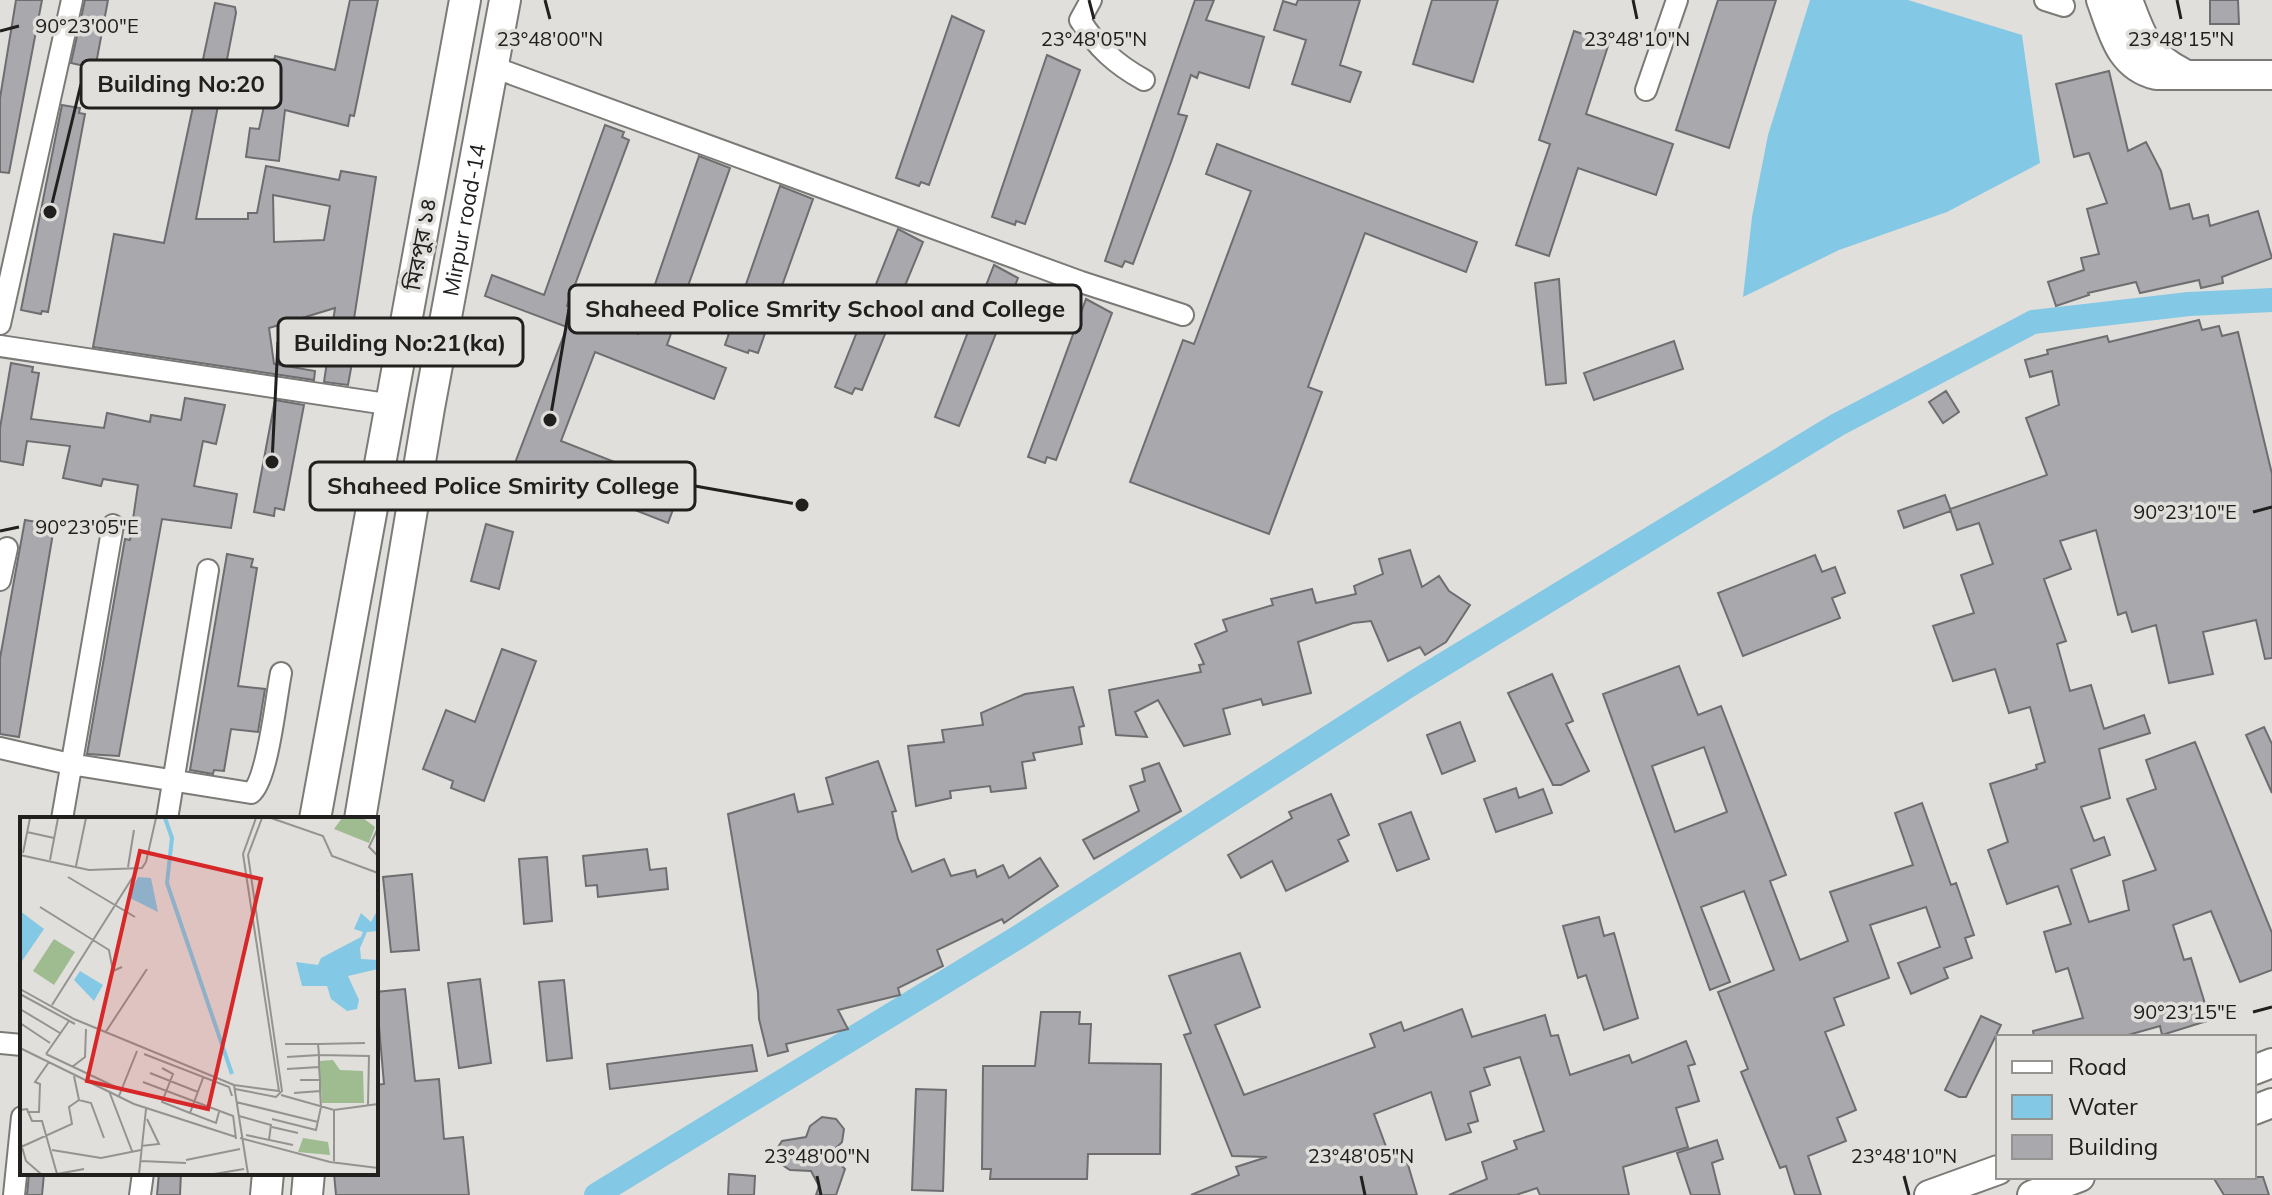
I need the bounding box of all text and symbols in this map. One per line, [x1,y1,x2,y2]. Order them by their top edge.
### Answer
text: 90°23'00"E [35,13,139,38]
text: 23°48'00"N [497,26,603,51]
text: 23°48'05"N [1041,26,1147,51]
text: 23°48'10"N [1584,26,1690,51]
text: 23°48'15"N [2128,26,2234,51]
callout: Building No:20 [81,60,281,108]
text: Building No:20 [97,68,265,98]
street label: Mirpur road-14 [436,142,492,298]
street label: মিরপুর ১৪ [398,196,442,293]
callout: Shaheed Police Smrity School and College [569,285,1081,333]
text: Shaheed Police Smrity School and College [585,293,1065,323]
callout: Building No:21(ka) [278,318,523,366]
text: Building No:21(ka) [294,327,506,357]
callout: Shaheed Police Smirity College [310,462,695,510]
text: Shaheed Police Smirity College [327,470,679,500]
text: 90°23'10"E [2133,499,2237,524]
text: 90°23'05"E [35,514,139,539]
inset map [20,817,378,1175]
text: 90°23'15"E [2133,999,2237,1024]
legend [1996,1035,2256,1179]
text: Road [2068,1051,2127,1081]
text: Water [2068,1091,2138,1121]
text: Building [2068,1131,2158,1161]
text: 23°48'00"N [764,1143,870,1168]
text: 23°48'05"N [1308,1143,1414,1168]
text: 23°48'10"N [1851,1143,1957,1168]

